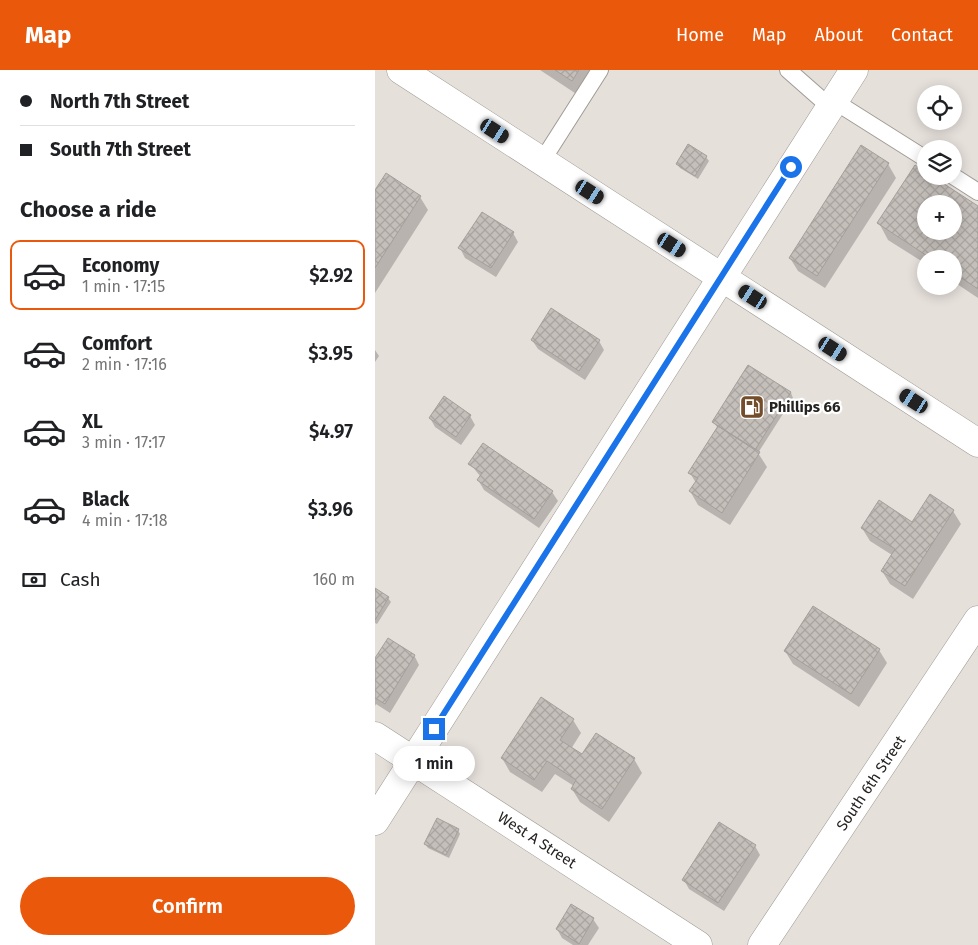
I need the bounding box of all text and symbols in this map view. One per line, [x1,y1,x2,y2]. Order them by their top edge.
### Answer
text: Map [25,21,71,49]
text: Home [676,24,724,46]
text: Map [752,24,786,46]
text: About [814,24,863,46]
text: Contact [891,24,953,46]
map controls [917,85,962,295]
button: locate [917,85,962,130]
text: North 7th Street [50,90,189,113]
car [478,117,511,145]
text: South 7th Street [50,138,191,161]
button: layers [917,140,962,185]
route start [780,156,802,178]
car [573,178,606,206]
button: + [917,195,962,240]
text: Choose a ride [20,196,156,223]
car [655,231,688,259]
button: − [917,250,962,295]
icon: car [22,253,67,298]
text: Economy [82,254,159,277]
text: $2.92 [309,264,353,287]
text: 1 min · 17:15 [82,277,165,296]
car [736,283,769,311]
icon: car [22,331,67,376]
text: Comfort [82,332,152,355]
car [816,335,849,363]
text: $3.95 [308,342,353,365]
text: 2 min · 17:16 [82,355,167,374]
car [897,387,930,415]
fuel station icon: Phillips 66 [739,394,765,420]
place label: Phillips 66 [769,398,841,416]
icon: car [22,409,67,454]
text: XL [82,410,103,433]
text: $4.97 [309,420,353,443]
text: 3 min · 17:17 [82,433,165,452]
icon: car [22,487,67,532]
text: Black [82,488,129,511]
text: $3.96 [308,498,353,521]
text: 4 min · 17:18 [82,511,168,530]
icon: cash [20,566,48,594]
text: Cash [60,568,101,591]
text: 160 m [313,570,355,589]
route end [423,718,445,740]
street label: South 6th Street [833,732,910,834]
callout: 1 min [393,746,475,782]
text: 1 min [415,754,453,773]
street label: West A Street [494,808,580,872]
button: Confirm [20,877,355,935]

